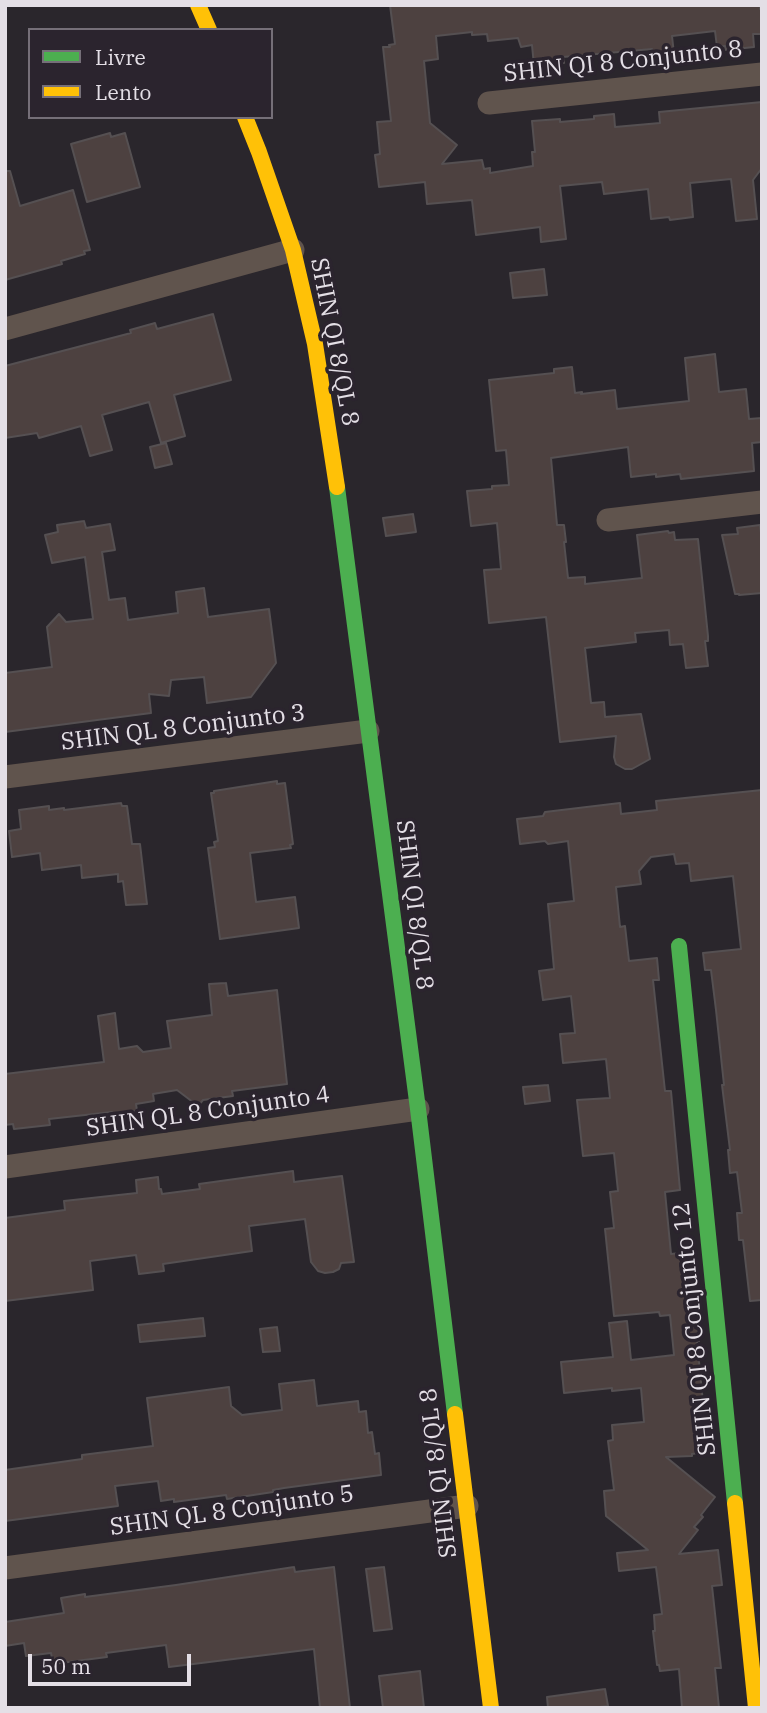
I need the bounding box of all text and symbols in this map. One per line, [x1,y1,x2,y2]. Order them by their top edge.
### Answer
legend [28,28,273,119]
street label: SHIN QI 8 Conjunto 8 [502,35,744,89]
text: Livre [95,43,146,71]
text: Lento [95,78,151,106]
street label: SHIN QI 8/QL 8 [304,255,364,429]
street label: SHIN QL 8 Conjunto 3 [59,699,307,757]
street label: SHIN QI 8/QL 8 [389,818,439,992]
street label: SHIN QL 8 Conjunto 4 [84,1081,332,1143]
street label: SHIN QI 8 Conjunto 12 [667,1201,723,1457]
street label: SHIN QI 8/QL 8 [414,1386,464,1560]
street label: SHIN QL 8 Conjunto 5 [108,1480,356,1542]
scale bar [32,1640,194,1684]
text: 50 m [41,1652,91,1680]

